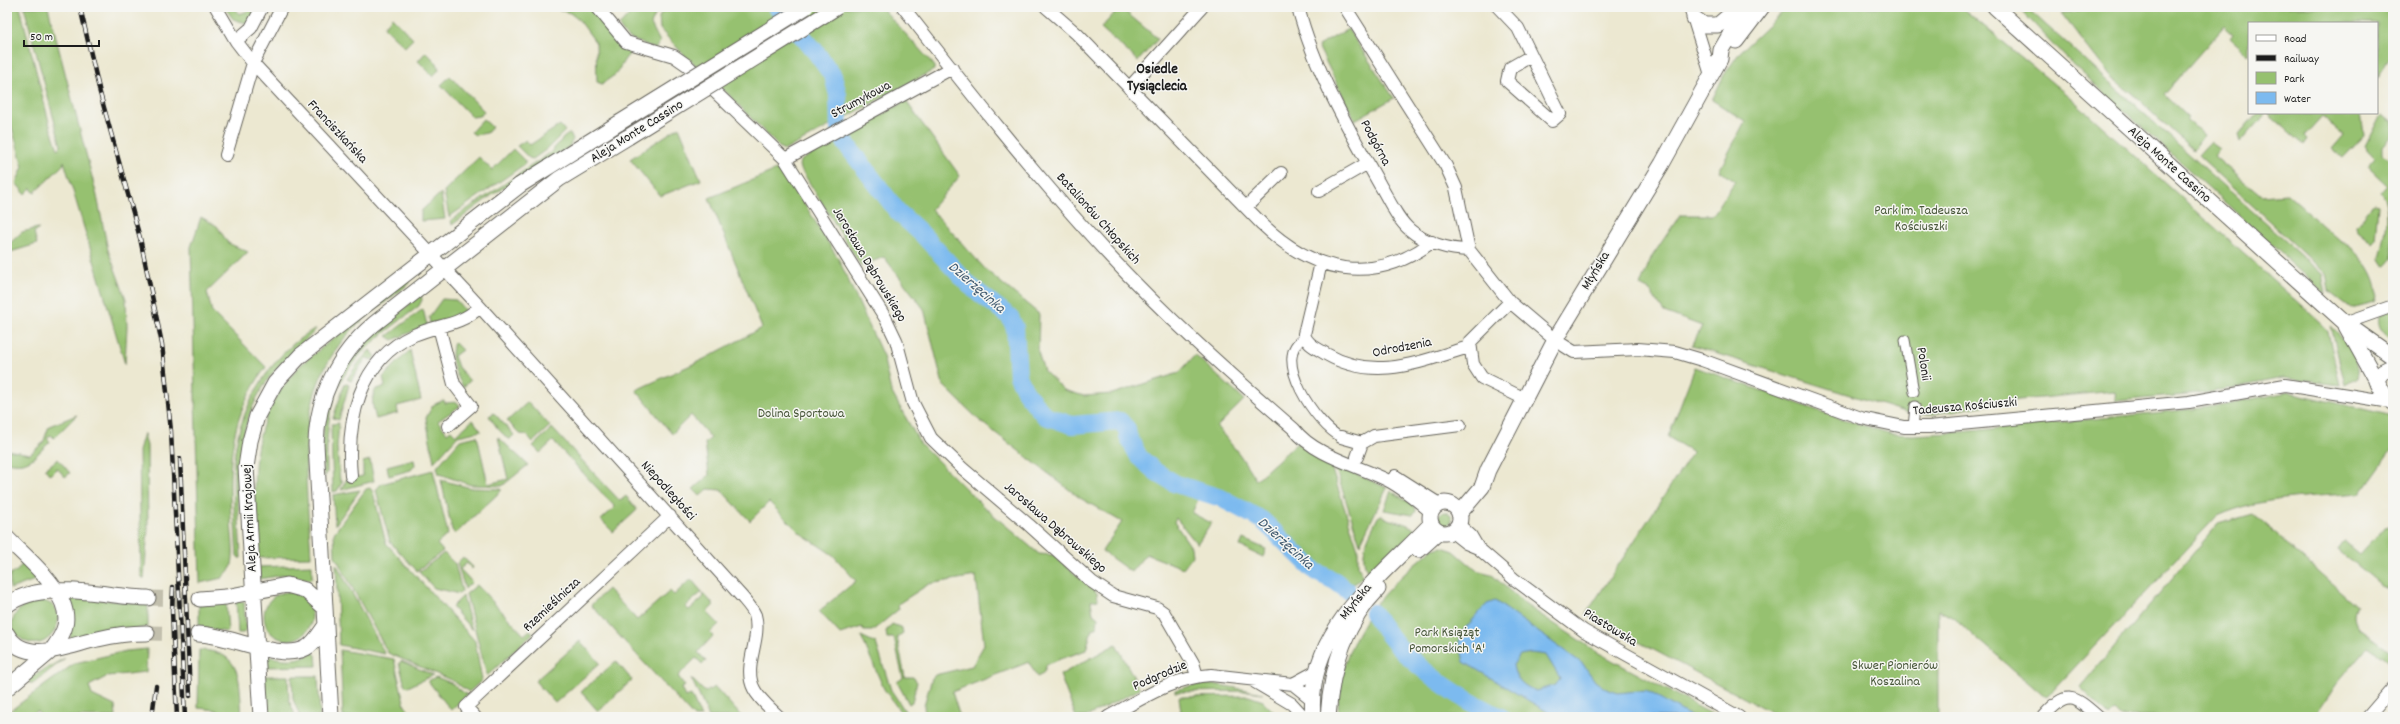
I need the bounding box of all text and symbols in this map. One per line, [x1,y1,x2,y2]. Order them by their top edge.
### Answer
scale bar [24,22,99,48]
legend [2248,22,2378,114]
text: 50 m [30,29,53,46]
text: Road [2284,31,2306,48]
text: Railway [2284,51,2320,68]
district label: Osiedle Tysiąclecia [1127,59,1188,98]
text: Park [2284,71,2305,88]
street label: Strumykowa [827,76,895,124]
text: Water [2284,91,2311,108]
street label: Aleja Monte Cassino [587,95,687,169]
street label: Franciszkańska [302,96,372,169]
street label: Podgórna [1354,116,1396,170]
street label: Aleja Monte Cassino [2123,122,2215,208]
street label: Batalionów Chłopskich [1051,169,1145,269]
park label: Park im. Tadeusza Kościuszki [1874,201,1968,237]
street label: Jarosława Dąbrowskiego [827,204,911,326]
street label: Młyńska [1577,247,1616,294]
water label: Dzierżęcinka [943,257,1010,320]
street label: Odrodzenia [1371,332,1434,364]
street label: Polonii [1910,346,1936,383]
street label: Tadeusza Kościuszki [1912,392,2018,422]
park label: Dolina Sportowa [758,404,845,424]
street label: Niepodległości [636,457,701,526]
street label: Aleja Armii Krajowej [237,463,263,573]
street label: Jarosława Dąbrowskiego [999,478,1111,578]
water label: Dzierżęcinka [1252,513,1319,576]
street label: Rzemieślnicza [519,573,586,637]
street label: Młyńska [1335,579,1377,625]
street label: Piastowska [1579,604,1641,652]
park label: Park Książąt Pomorskich 'A' [1409,623,1485,659]
street label: Podgrodzie [1130,656,1190,696]
park label: Skwer Pionierów Koszalina [1852,656,1938,692]

